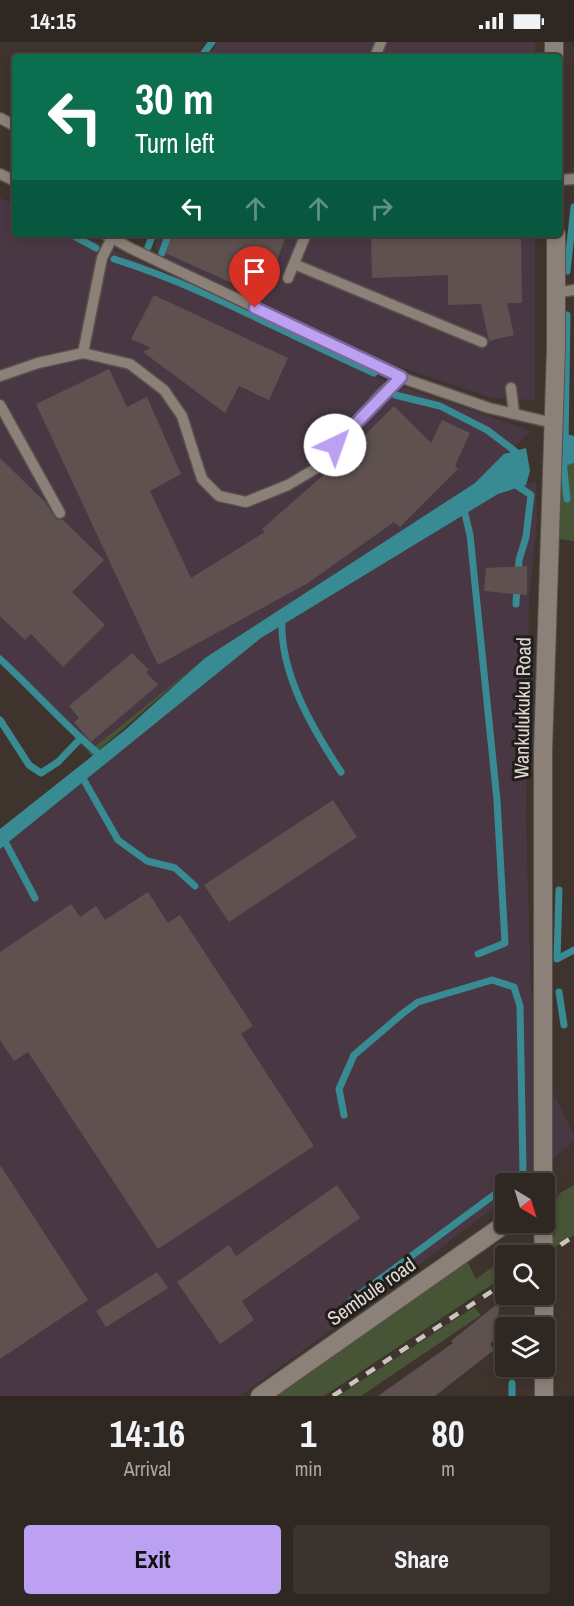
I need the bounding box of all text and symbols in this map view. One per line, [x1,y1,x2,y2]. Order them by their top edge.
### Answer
text: 14:15 [30,6,76,36]
text: 30 m [135,71,214,127]
icon: left [36,78,114,156]
text: Turn left [135,125,214,161]
icon: left [176,192,209,225]
icon: ahead [239,192,272,225]
icon: ahead [302,192,335,225]
icon: right [365,192,398,225]
pin [229,246,280,308]
icon: arrive [238,255,271,288]
position arrow [303,413,367,477]
street label: Wankulukuku Road [507,637,537,779]
north arrow [495,1173,555,1233]
map controls [495,1173,555,1377]
button: search [495,1245,555,1305]
street label: Sembule road [321,1251,421,1331]
button: layers [495,1317,555,1377]
text: 14:16 [110,1410,185,1458]
text: 1 [300,1410,317,1458]
text: 80 [432,1410,464,1458]
text: Arrival [124,1455,171,1482]
text: min [295,1455,322,1482]
text: m [441,1455,455,1482]
button: Exit [24,1525,281,1594]
button: Share [293,1525,550,1594]

